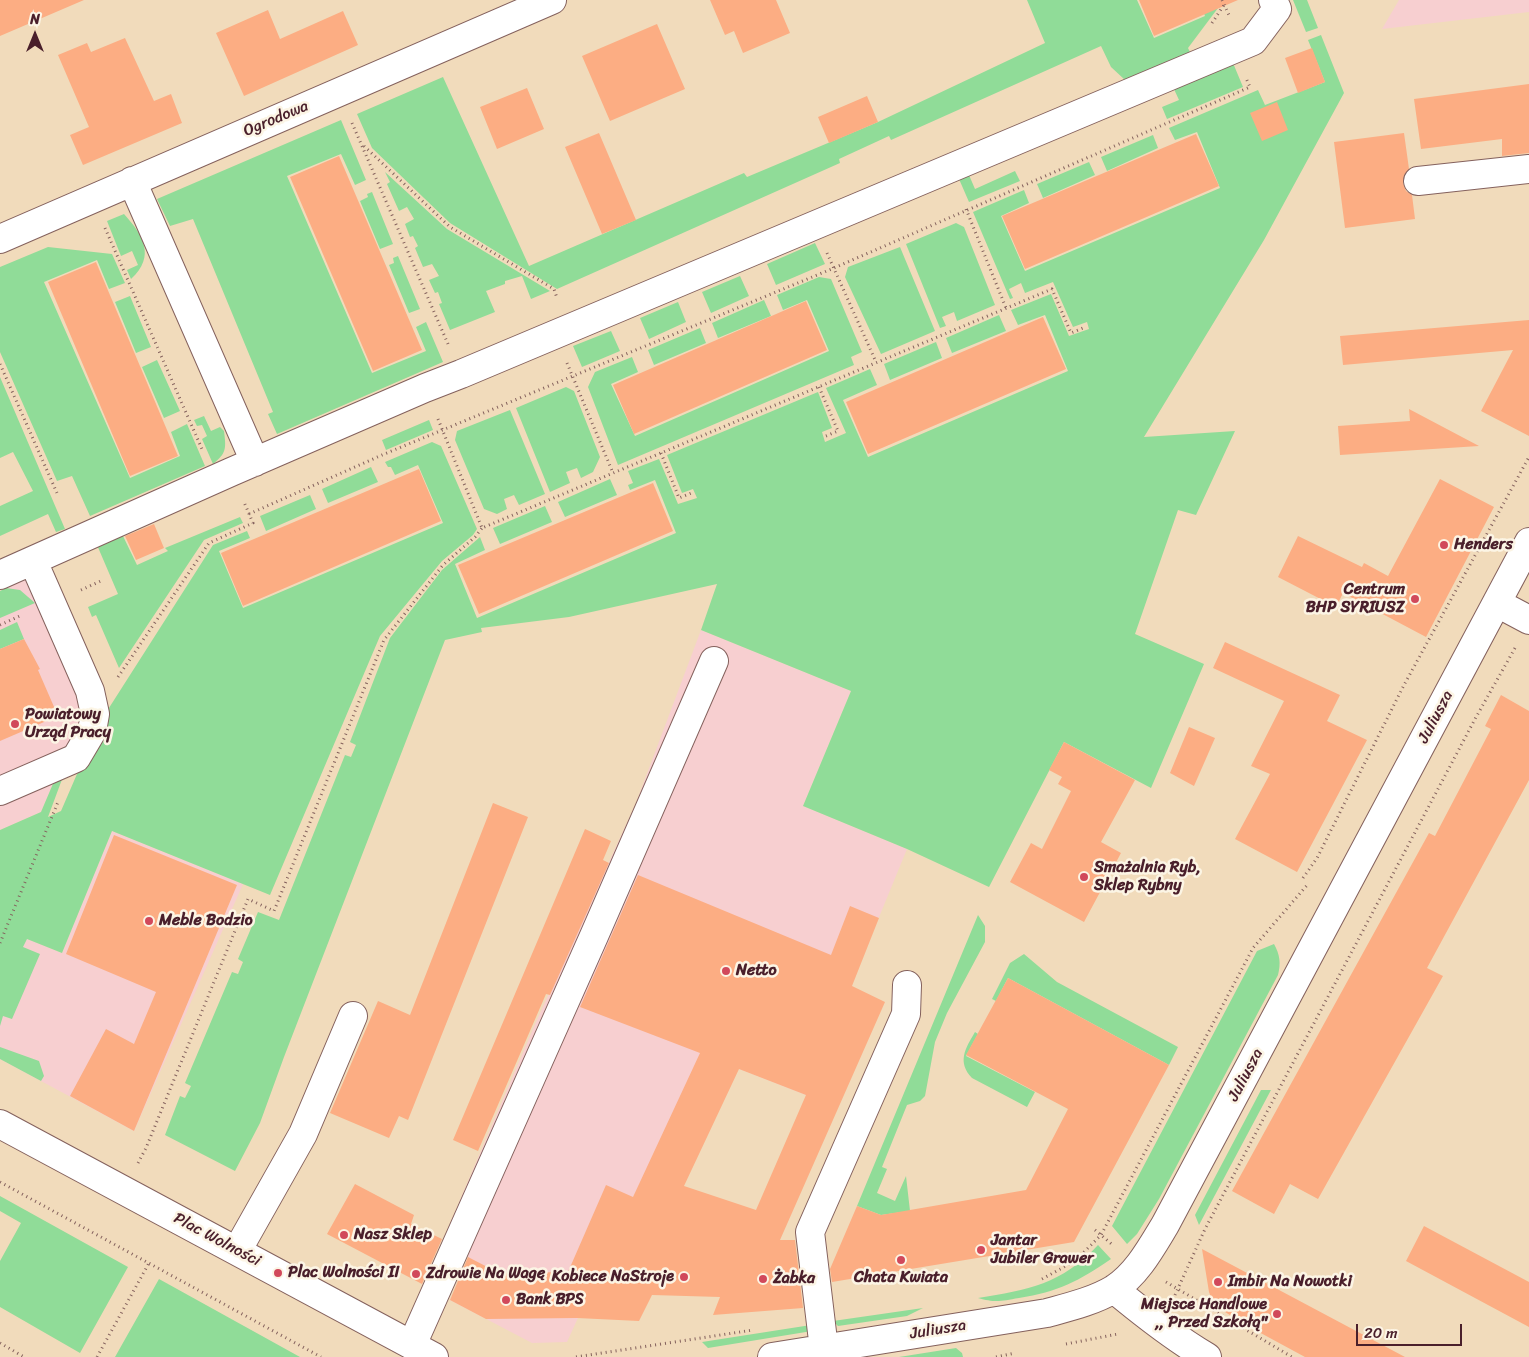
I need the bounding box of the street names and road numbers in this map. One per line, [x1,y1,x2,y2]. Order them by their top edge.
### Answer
street label: Ogrodowa [241,97,311,141]
street label: Juliusza [1414,687,1458,747]
street label: Juliusza [1224,1045,1268,1105]
street label: Plac Wolności [170,1209,264,1271]
street label: Juliusza [909,1316,967,1344]

